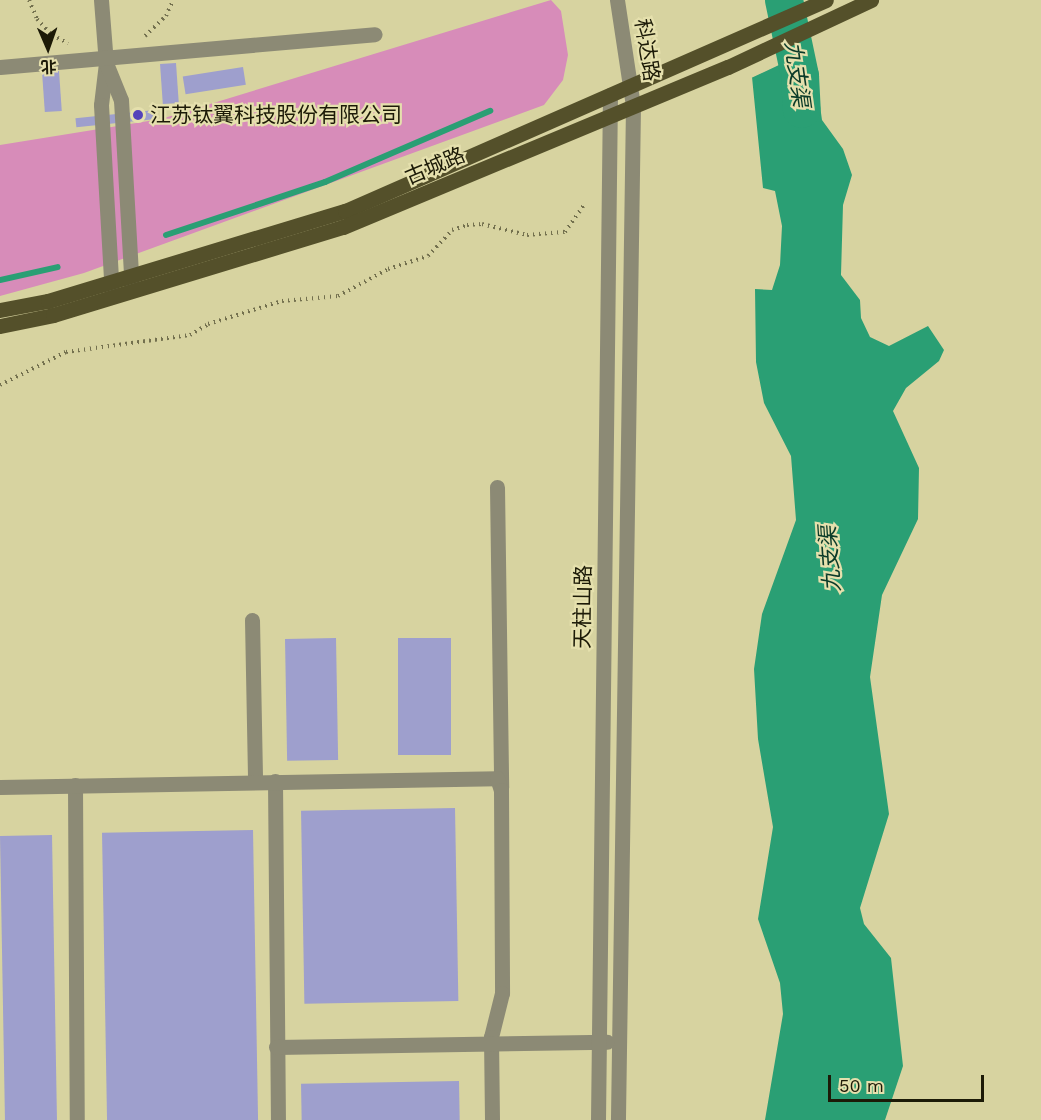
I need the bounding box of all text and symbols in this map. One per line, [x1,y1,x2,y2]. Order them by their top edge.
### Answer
street label: 科达路 [630,17,664,83]
north arrow [18,18,78,78]
water label: 九支渠 [779,39,815,109]
text: 北 [40,57,57,76]
place label: 江苏钛翼科技股份有限公司 [150,102,402,128]
marker: 江苏钛翼科技股份有限公司 [131,108,145,122]
street label: 古城路 [401,142,469,190]
water label: 九支渠 [815,525,845,593]
street label: 天柱山路 [570,565,596,649]
scale bar [831,1063,987,1101]
text: 50 m [839,1075,884,1096]

